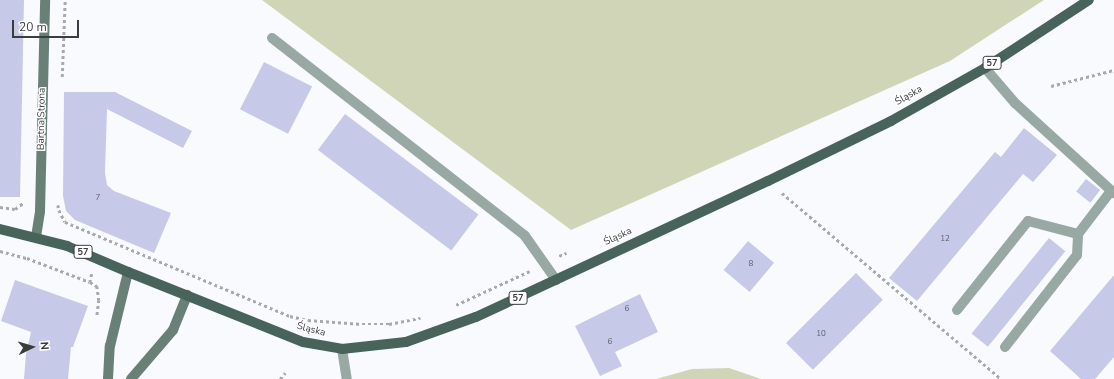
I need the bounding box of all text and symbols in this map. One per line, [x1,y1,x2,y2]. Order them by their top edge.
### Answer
scale bar [14,12,81,38]
text: 20 m [19,19,47,35]
road number: 57 [982,56,1002,70]
street label: Śląska [893,83,925,109]
street label: Bartna Strona [35,88,49,150]
house number: 7 [96,193,100,203]
street label: Śląska [602,225,634,249]
house number: 12 [940,234,950,244]
road number: 57 [73,245,93,259]
house number: 8 [749,259,753,269]
road number: 57 [508,291,528,305]
house number: 6 [625,304,629,314]
street label: Śląska [295,320,327,340]
north arrow [12,327,52,367]
house number: 10 [816,329,826,339]
house number: 6 [608,337,612,347]
text: N [37,341,52,351]

